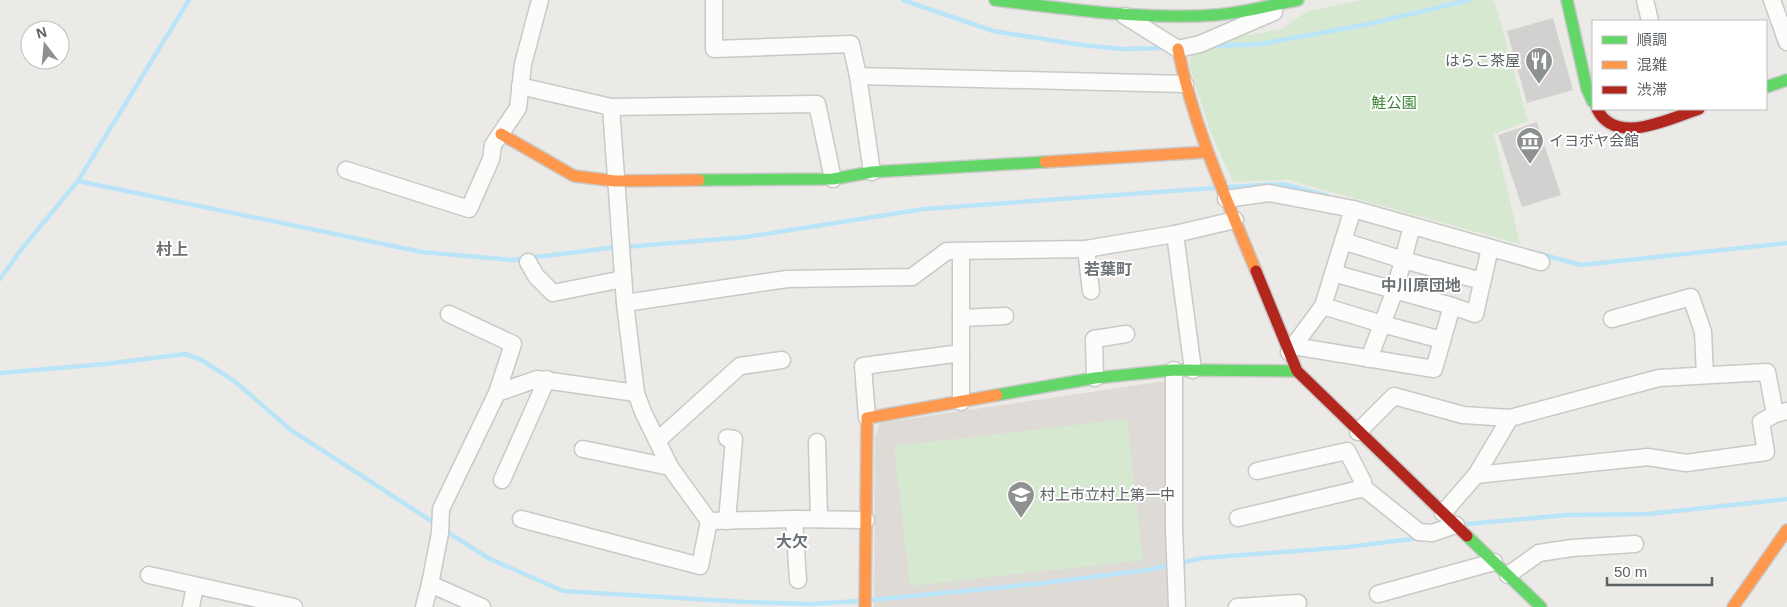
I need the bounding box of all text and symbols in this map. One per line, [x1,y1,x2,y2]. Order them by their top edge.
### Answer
north arrow [20,20,70,70]
legend [1592,20,1767,110]
text: N [34,23,48,42]
text: 順調 [1637,31,1667,48]
restaurant icon: はらこ茶屋 [1524,46,1554,85]
place label: はらこ茶屋 [1445,52,1520,69]
text: 混雑 [1637,56,1667,73]
text: 渋滞 [1637,81,1667,98]
park label: 鮭公園 [1371,94,1417,111]
museum icon: イヨボヤ会館 [1515,126,1545,165]
place label: イヨボヤ会館 [1549,132,1639,149]
district label: 村上 [156,240,188,258]
district label: 若葉町 [1084,261,1132,278]
district label: 中川原団地 [1381,277,1461,294]
school or university icon: 村上市立村上第一中 [1006,480,1036,519]
place label: 村上市立村上第一中 [1040,486,1175,503]
district label: 大欠 [776,533,808,550]
scale bar [1607,554,1712,586]
text: 50 m [1614,563,1647,580]

